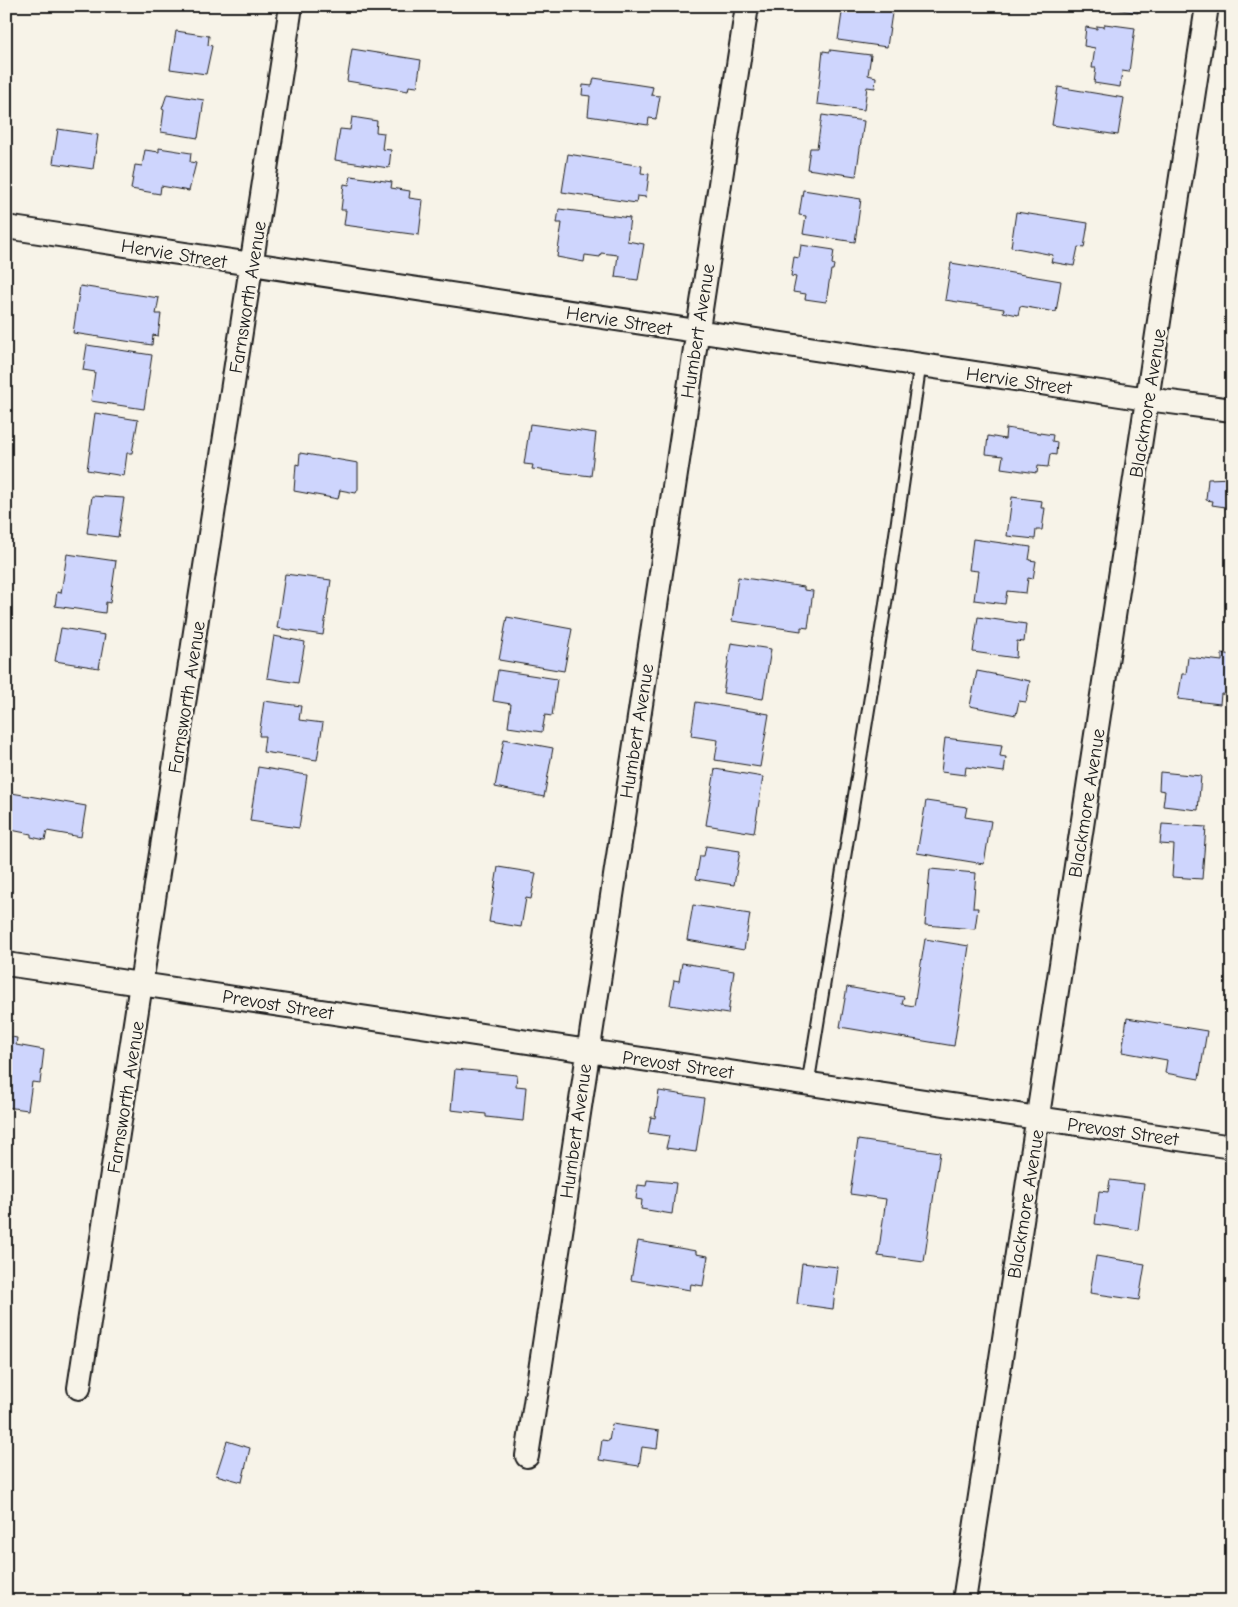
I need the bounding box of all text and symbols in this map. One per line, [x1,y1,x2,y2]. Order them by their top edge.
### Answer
street label: Farnsworth Avenue [225,219,271,375]
street label: Hervie Street [120,235,229,273]
street label: Humbert Avenue [676,262,719,400]
street label: Hervie Street [565,302,674,340]
street label: Blackmore Avenue [1125,327,1171,479]
street label: Hervie Street [965,363,1074,399]
street label: Farnsworth Avenue [164,619,210,775]
street label: Humbert Avenue [615,662,658,800]
street label: Blackmore Avenue [1064,727,1110,879]
street label: Prevost Street [221,985,335,1025]
street label: Farnsworth Avenue [103,1019,149,1175]
street label: Prevost Street [621,1046,735,1084]
street label: Humbert Avenue [556,1062,596,1200]
street label: Prevost Street [1066,1113,1180,1151]
street label: Blackmore Avenue [1003,1128,1049,1280]

